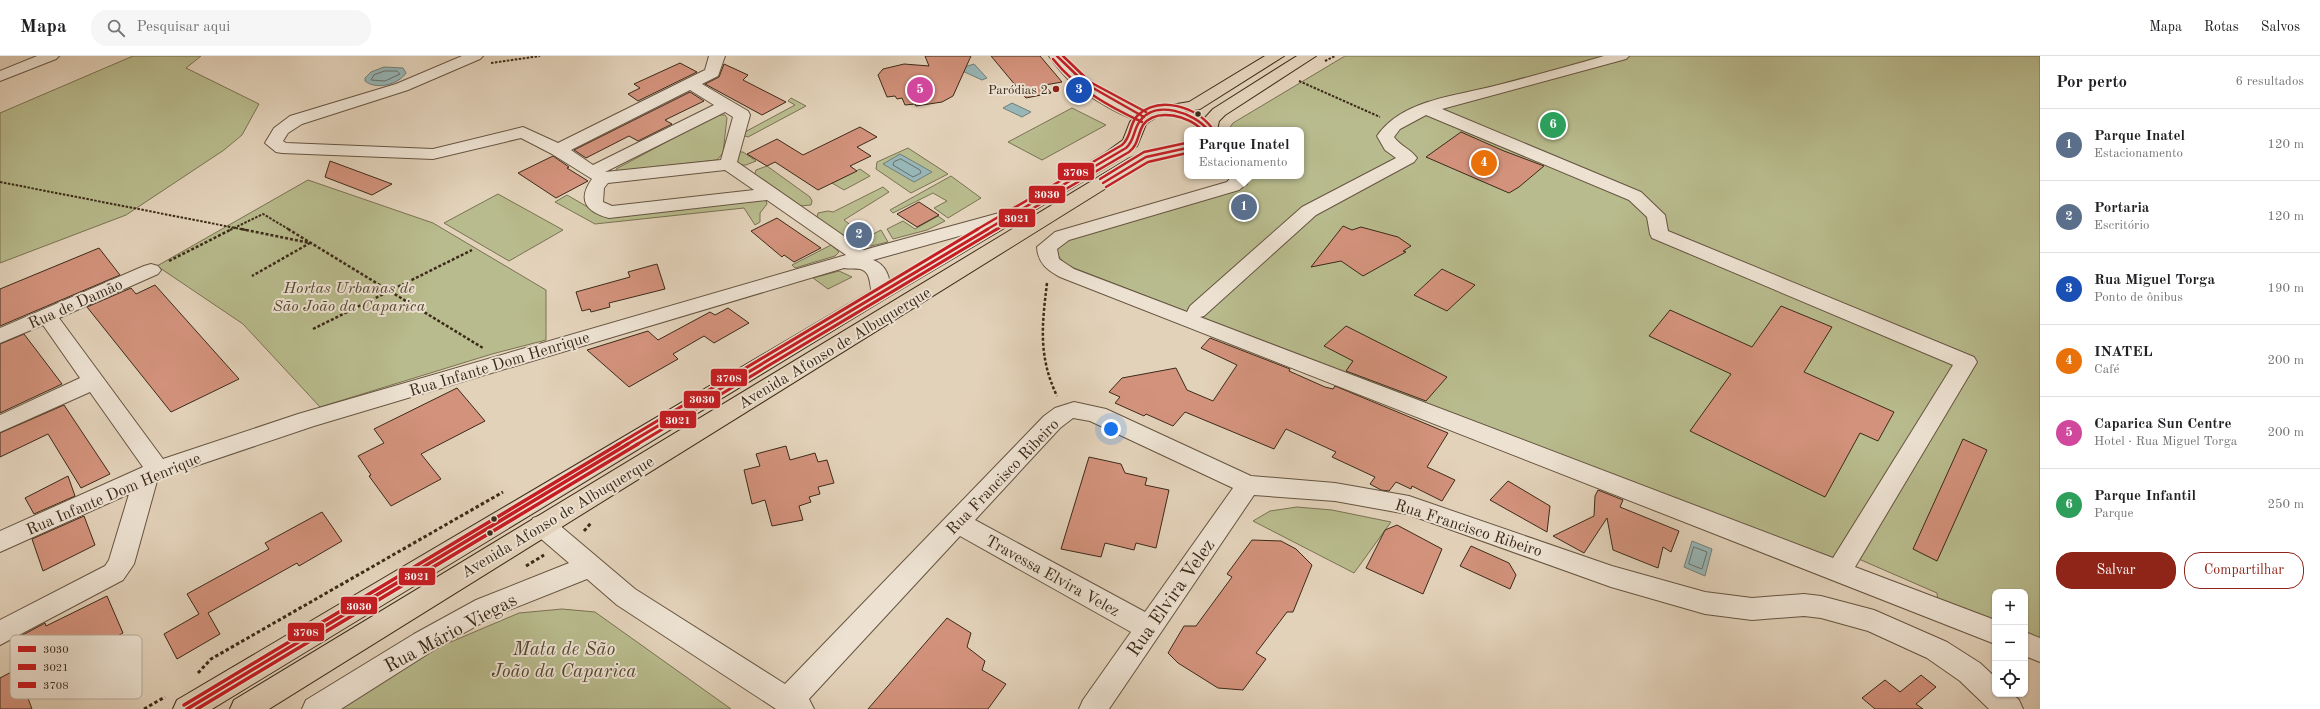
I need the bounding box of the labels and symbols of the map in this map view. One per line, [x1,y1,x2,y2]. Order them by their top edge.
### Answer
pin: 5 [907,75,933,105]
pin: 3 [1066,75,1092,105]
place label: Paródias 2 [988,84,1048,97]
marker: Paródias 2 [1051,84,1061,94]
unlabelled marker [1193,109,1203,119]
pin: 6 [1540,110,1566,140]
pin: 4 [1471,148,1497,178]
line badge: 3708 [1057,162,1095,181]
text: 3708 [1063,168,1089,179]
line badge: 3030 [1028,185,1066,204]
text: 3030 [1034,190,1060,201]
pin: 1 [1231,192,1257,222]
line badge: 3021 [998,208,1036,228]
text: 3021 [1004,214,1030,225]
pin: 2 [846,220,872,250]
street label: Rua de Damão [26,277,125,333]
park label: Hortas Urbanas de São João da Caparica [273,281,426,315]
street label: Avenida Afonso de Albuquerque [736,285,934,413]
street label: Rua Infante Dom Henrique [408,330,592,400]
line badge: 3708 [710,368,748,387]
text: 3708 [716,374,742,385]
line badge: 3030 [683,390,721,409]
text: 3030 [689,395,715,406]
line badge: 3021 [659,410,697,429]
text: 3021 [665,416,691,427]
street label: Rua Francisco Ribeiro [944,416,1063,538]
your location [1101,419,1121,439]
street label: Rua Infante Dom Henrique [24,451,203,539]
street label: Avenida Afonso de Albuquerque [459,454,657,582]
street label: Rua Francisco Ribeiro [1393,497,1544,560]
unlabelled marker [489,514,499,524]
unlabelled marker [485,528,495,538]
street label: Travessa Elvira Velez [982,533,1122,620]
street label: Rua Elvira Velez [1125,536,1219,660]
line badge: 3021 [398,567,436,586]
text: 3021 [404,572,430,583]
street label: Rua Mário Viegas [382,591,521,677]
line badge: 3030 [340,596,378,615]
text: 3030 [346,602,372,613]
line badge: 3708 [287,622,325,642]
text: 3708 [293,628,319,639]
legend [10,635,142,699]
park label: Mata de São João da Caparica [491,641,637,682]
text: 3030 [43,645,69,656]
text: 3021 [43,663,69,674]
text: 3708 [43,681,69,692]

